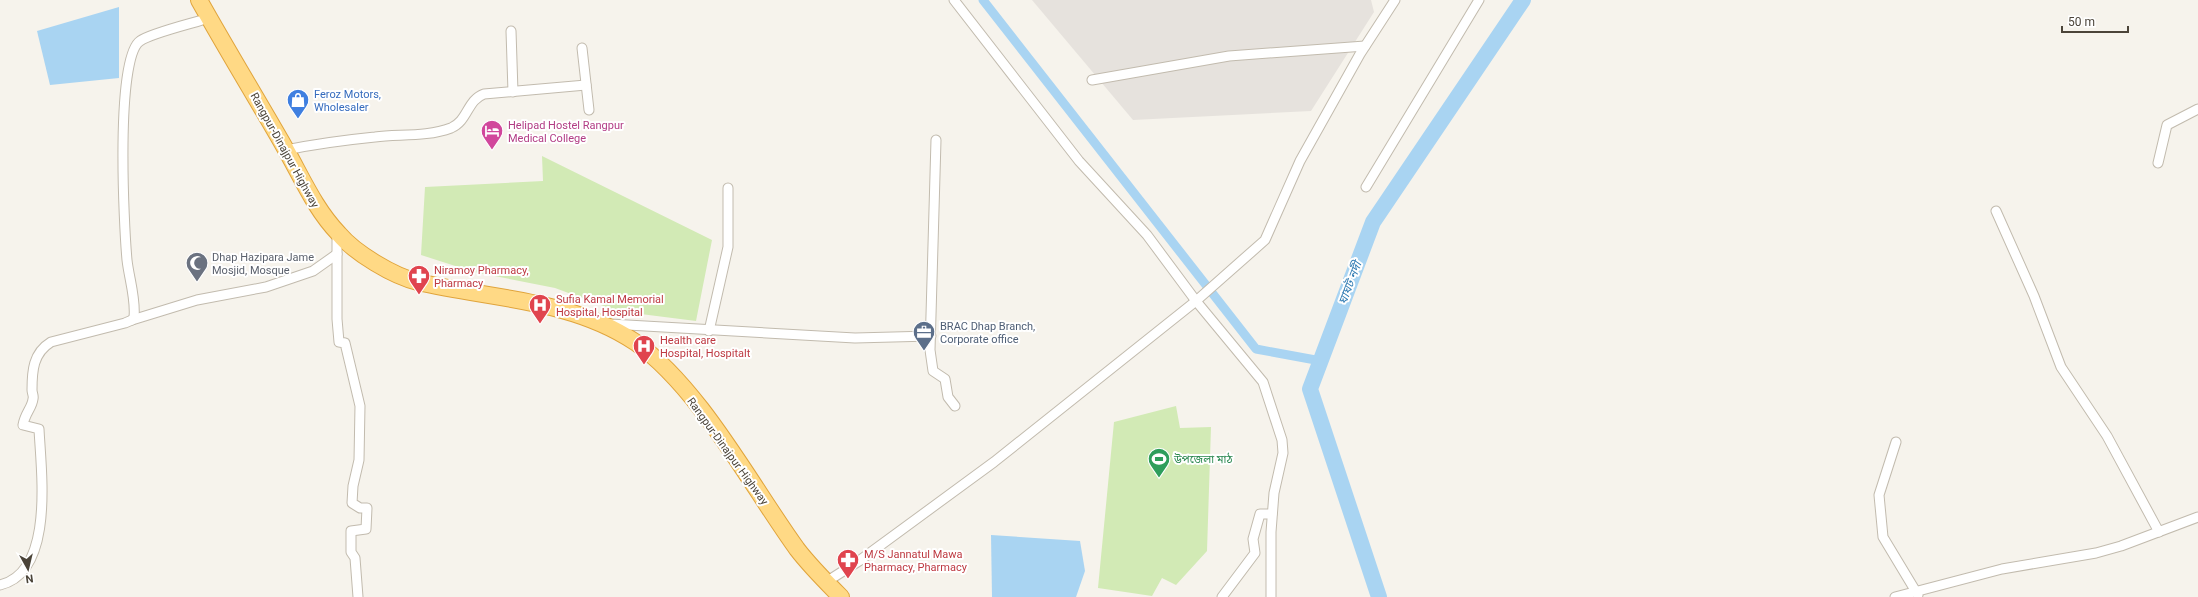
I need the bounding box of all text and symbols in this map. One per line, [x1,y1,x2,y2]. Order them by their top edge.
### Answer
scale bar [2062,8,2128,34]
text: 50 m [2068,15,2095,29]
shop icon: Feroz Motors, Wholesaler [285,87,311,120]
place label: Feroz Motors, Wholesaler [314,88,381,114]
street label: Rangpur-Dinajpur Highway [248,90,322,211]
hotel icon: Helipad Hostel Rangpur Medical College [479,118,505,151]
place label: Helipad Hostel Rangpur Medical College [508,119,624,145]
mosque icon: Dhap Hazipara Jame Mosjid, Mosque [184,250,210,283]
place label: Dhap Hazipara Jame Mosjid, Mosque [212,251,314,277]
water label: ঘাঘট নদী [1335,257,1366,306]
pharmacy icon: Niramoy Pharmacy, Pharmacy [406,263,432,296]
place label: Niramoy Pharmacy, Pharmacy [434,264,529,290]
hospital icon: Sufia Kamal Memorial Hospital, Hospital [527,292,553,325]
place label: Sufia Kamal Memorial Hospital, Hospital [556,293,664,319]
office icon: BRAC Dhap Branch, Corporate office [911,319,937,352]
place label: BRAC Dhap Branch, Corporate office [940,320,1035,346]
hospital icon: Health care Hospital, Hospitalt [631,333,657,366]
place label: Health care Hospital, Hospitalt [660,334,751,360]
street label: Rangpur-Dinajpur Highway [684,395,771,508]
sports icon: উপজেলা মাঠ [1146,446,1172,479]
place label: উপজেলা মাঠ [1173,452,1234,466]
pharmacy icon: M/S Jannatul Mawa Pharmacy, Pharmacy [835,547,861,580]
place label: M/S Jannatul Mawa Pharmacy, Pharmacy [864,548,968,574]
north arrow [8,549,48,589]
text: N [24,571,34,585]

